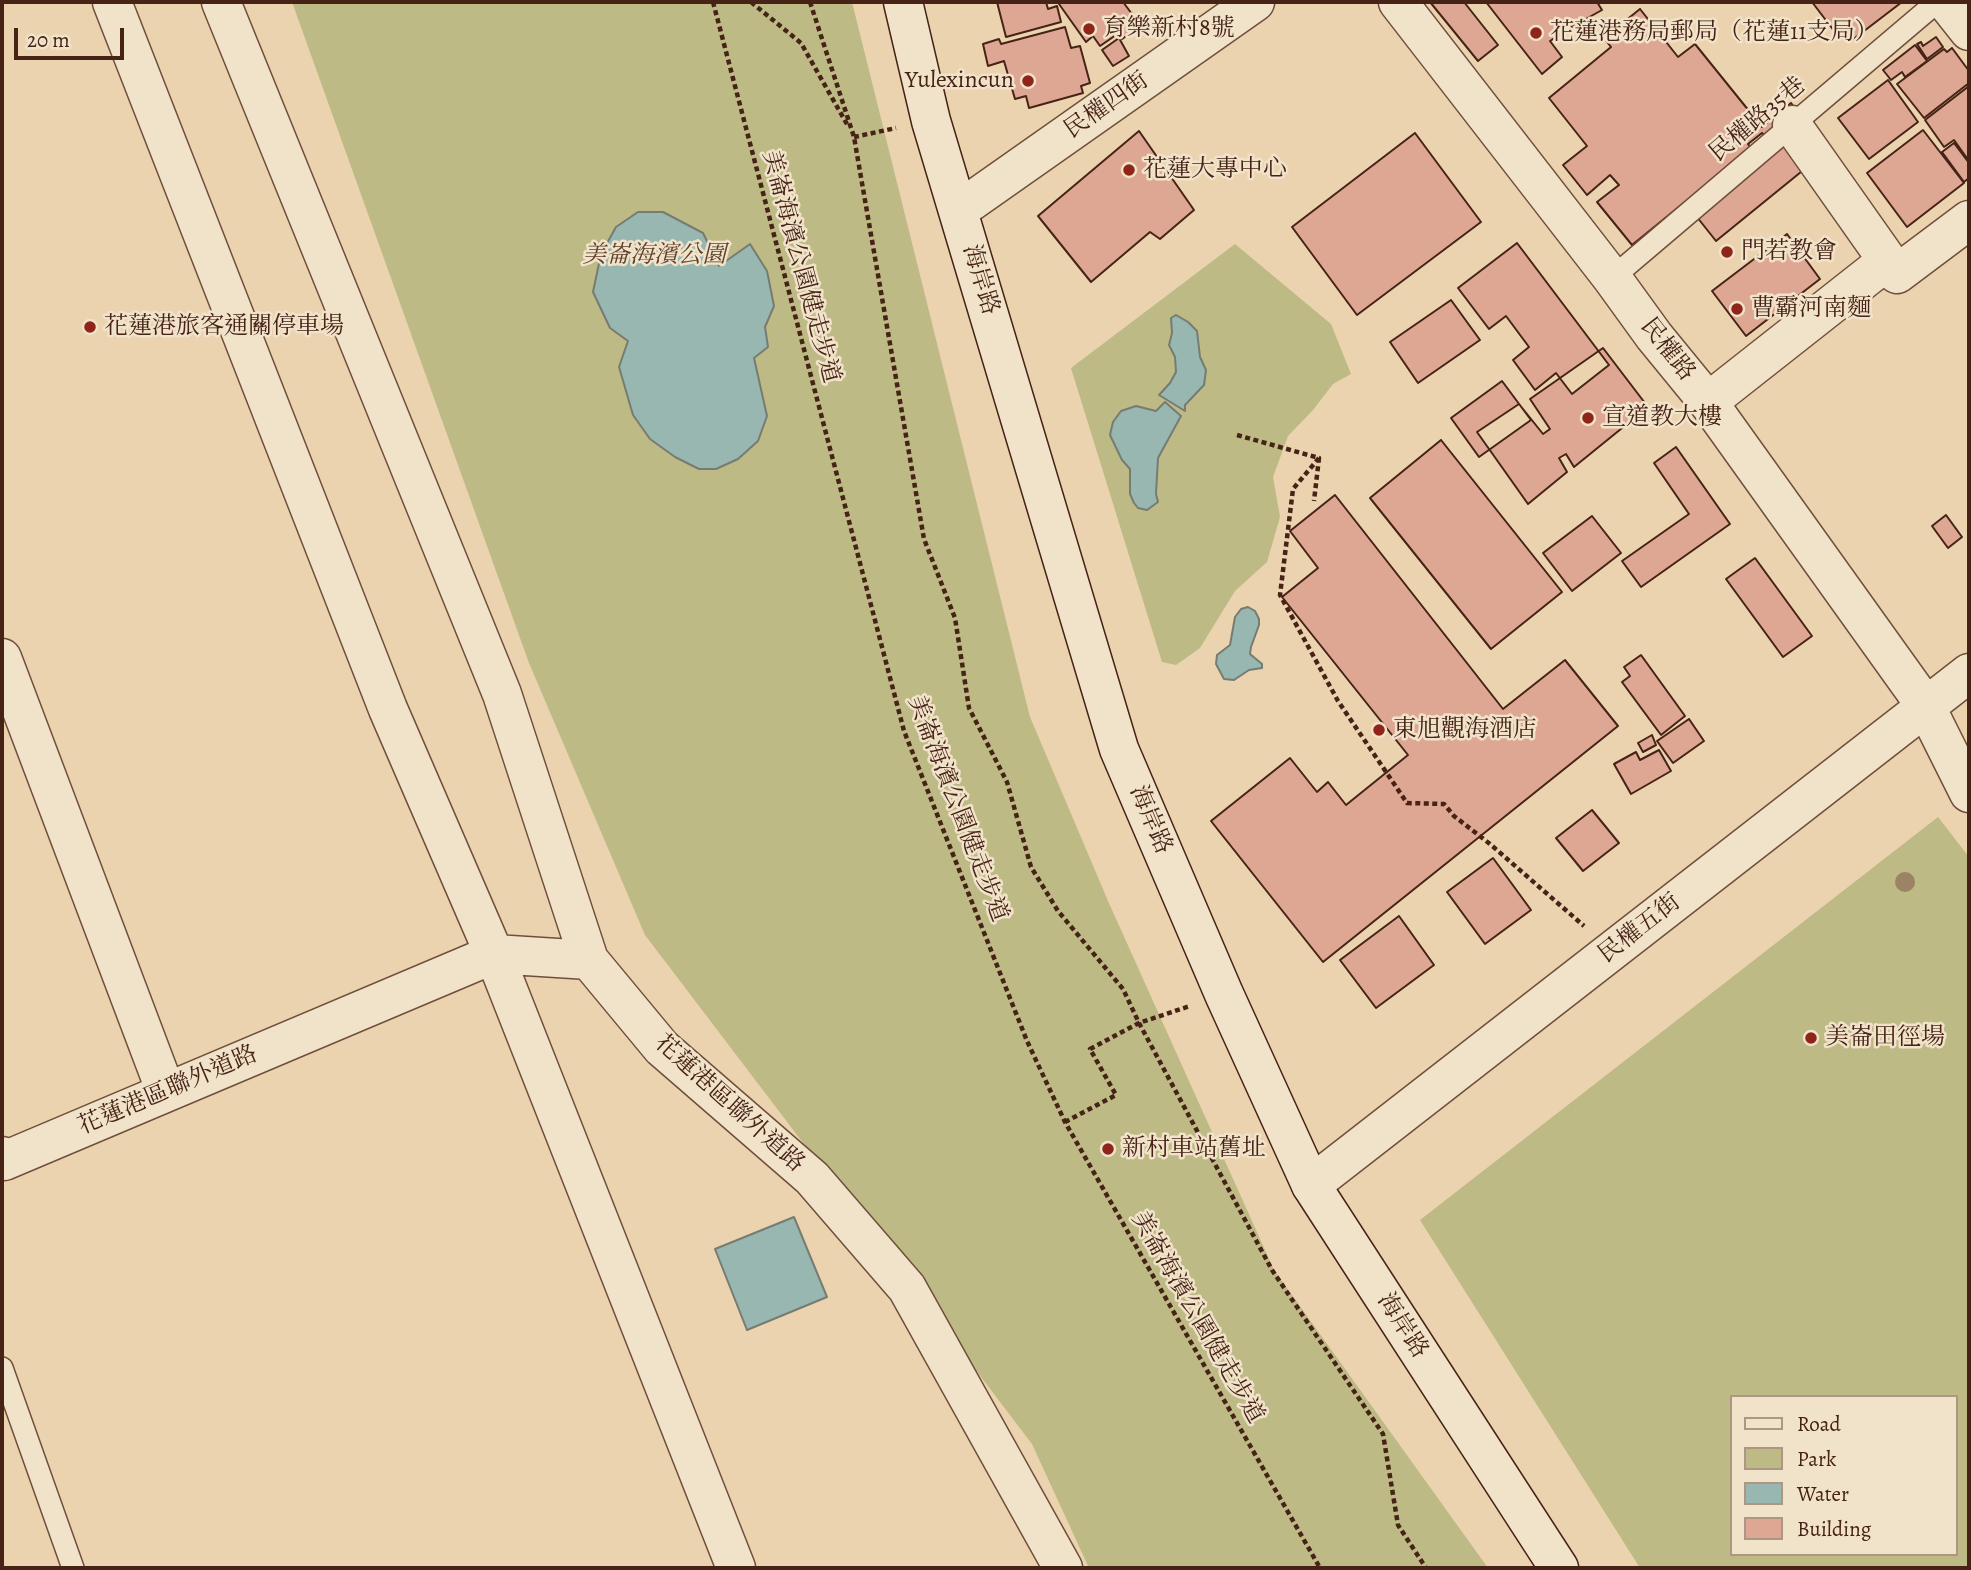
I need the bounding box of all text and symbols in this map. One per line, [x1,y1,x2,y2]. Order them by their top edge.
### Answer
scale bar [18,14,128,58]
place label: 育樂新村8號 [1103,15,1235,43]
place label: 花蓮港務局郵局（花蓮11支局） [1550,19,1878,47]
marker: 育樂新村8號 [1081,21,1097,37]
marker: 花蓮港務局郵局（花蓮11支局） [1528,25,1544,41]
text: 20 m [27,26,70,54]
place label: Yulexincun [905,67,1014,95]
street label: 民權四街 [1059,67,1155,145]
street label: 民權路35巷 [1704,72,1812,168]
marker: Yulexincun [1020,73,1036,89]
street label: 美崙海濱公園健走步道 [755,147,845,387]
place label: 花蓮大專中心 [1143,156,1287,184]
marker: 花蓮大專中心 [1121,162,1137,178]
place label: 門若教會 [1741,238,1837,266]
street label: 海岸路 [956,241,1004,319]
park label: 美崙海濱公園 [582,242,726,270]
marker: 門若教會 [1719,244,1735,260]
place label: 曹霸河南麵 [1751,295,1871,323]
marker: 曹霸河南麵 [1729,301,1745,317]
place label: 花蓮港旅客通關停車場 [104,313,344,341]
street label: 民權路 [1633,313,1701,387]
marker: 花蓮港旅客通關停車場 [82,319,98,335]
place label: 宣道教大樓 [1602,404,1722,432]
marker: 宣道教大樓 [1580,410,1596,426]
street label: 美崙海濱公園健走步道 [901,692,1013,926]
place label: 東旭觀海酒店 [1393,716,1537,744]
marker: 東旭觀海酒店 [1371,722,1387,738]
street label: 海岸路 [1123,781,1177,859]
street label: 民權五街 [1593,888,1687,970]
place label: 美崙田徑場 [1825,1024,1945,1052]
street label: 花蓮港區聯外道路 [648,1029,810,1179]
marker: 美崙田徑場 [1803,1030,1819,1046]
street label: 花蓮港區聯外道路 [74,1040,262,1142]
place label: 新村車站舊址 [1122,1135,1266,1163]
marker: 新村車站舊址 [1100,1141,1116,1157]
street label: 美崙海濱公園健走步道 [1125,1207,1269,1429]
street label: 海岸路 [1370,1288,1434,1364]
legend [1730,1395,1957,1556]
text: Road [1797,1410,1841,1438]
text: Park [1797,1445,1836,1473]
text: Water [1797,1480,1849,1508]
text: Building [1797,1515,1871,1543]

